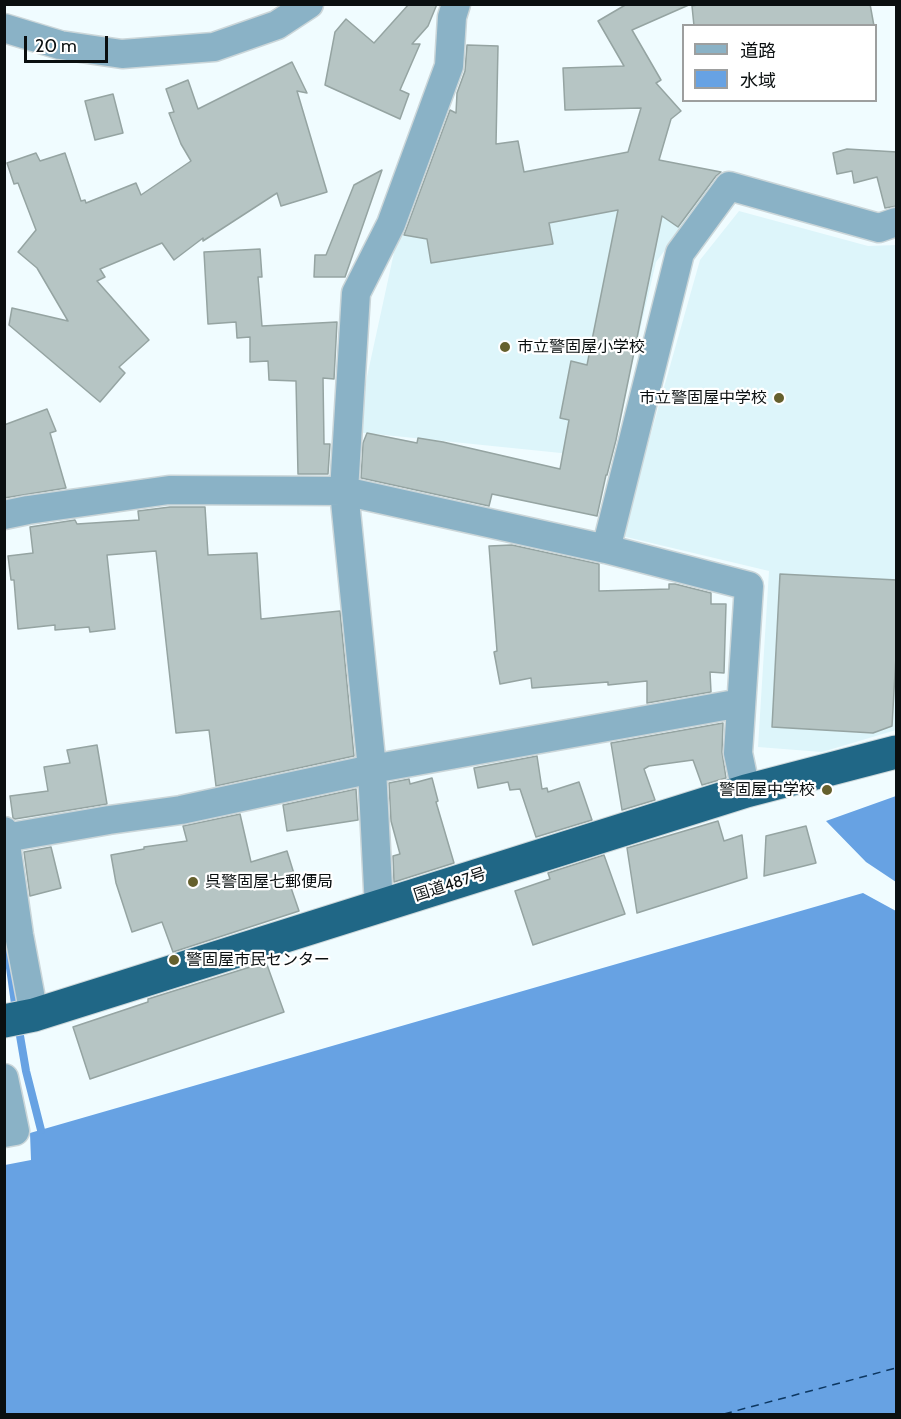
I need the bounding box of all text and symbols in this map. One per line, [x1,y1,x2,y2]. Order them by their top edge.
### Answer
scale bar [27,24,111,62]
legend [682,24,877,102]
text: 20 m [35,35,77,57]
text: 道路 [740,40,776,62]
text: 水域 [740,70,776,92]
place label: 市立警固屋小学校 [517,337,645,357]
marker: 市立警固屋小学校 [498,340,512,354]
place label: 市立警固屋中学校 [639,388,767,408]
marker: 市立警固屋中学校 [772,391,786,405]
place label: 警固屋中学校 [719,780,815,800]
marker: 警固屋中学校 [820,783,834,797]
street label: 国道487号 [411,864,489,906]
place label: 呉警固屋七郵便局 [205,872,333,892]
marker: 呉警固屋七郵便局 [186,875,200,889]
place label: 警固屋市民センター [186,950,330,970]
marker: 警固屋市民センター [167,953,181,967]

